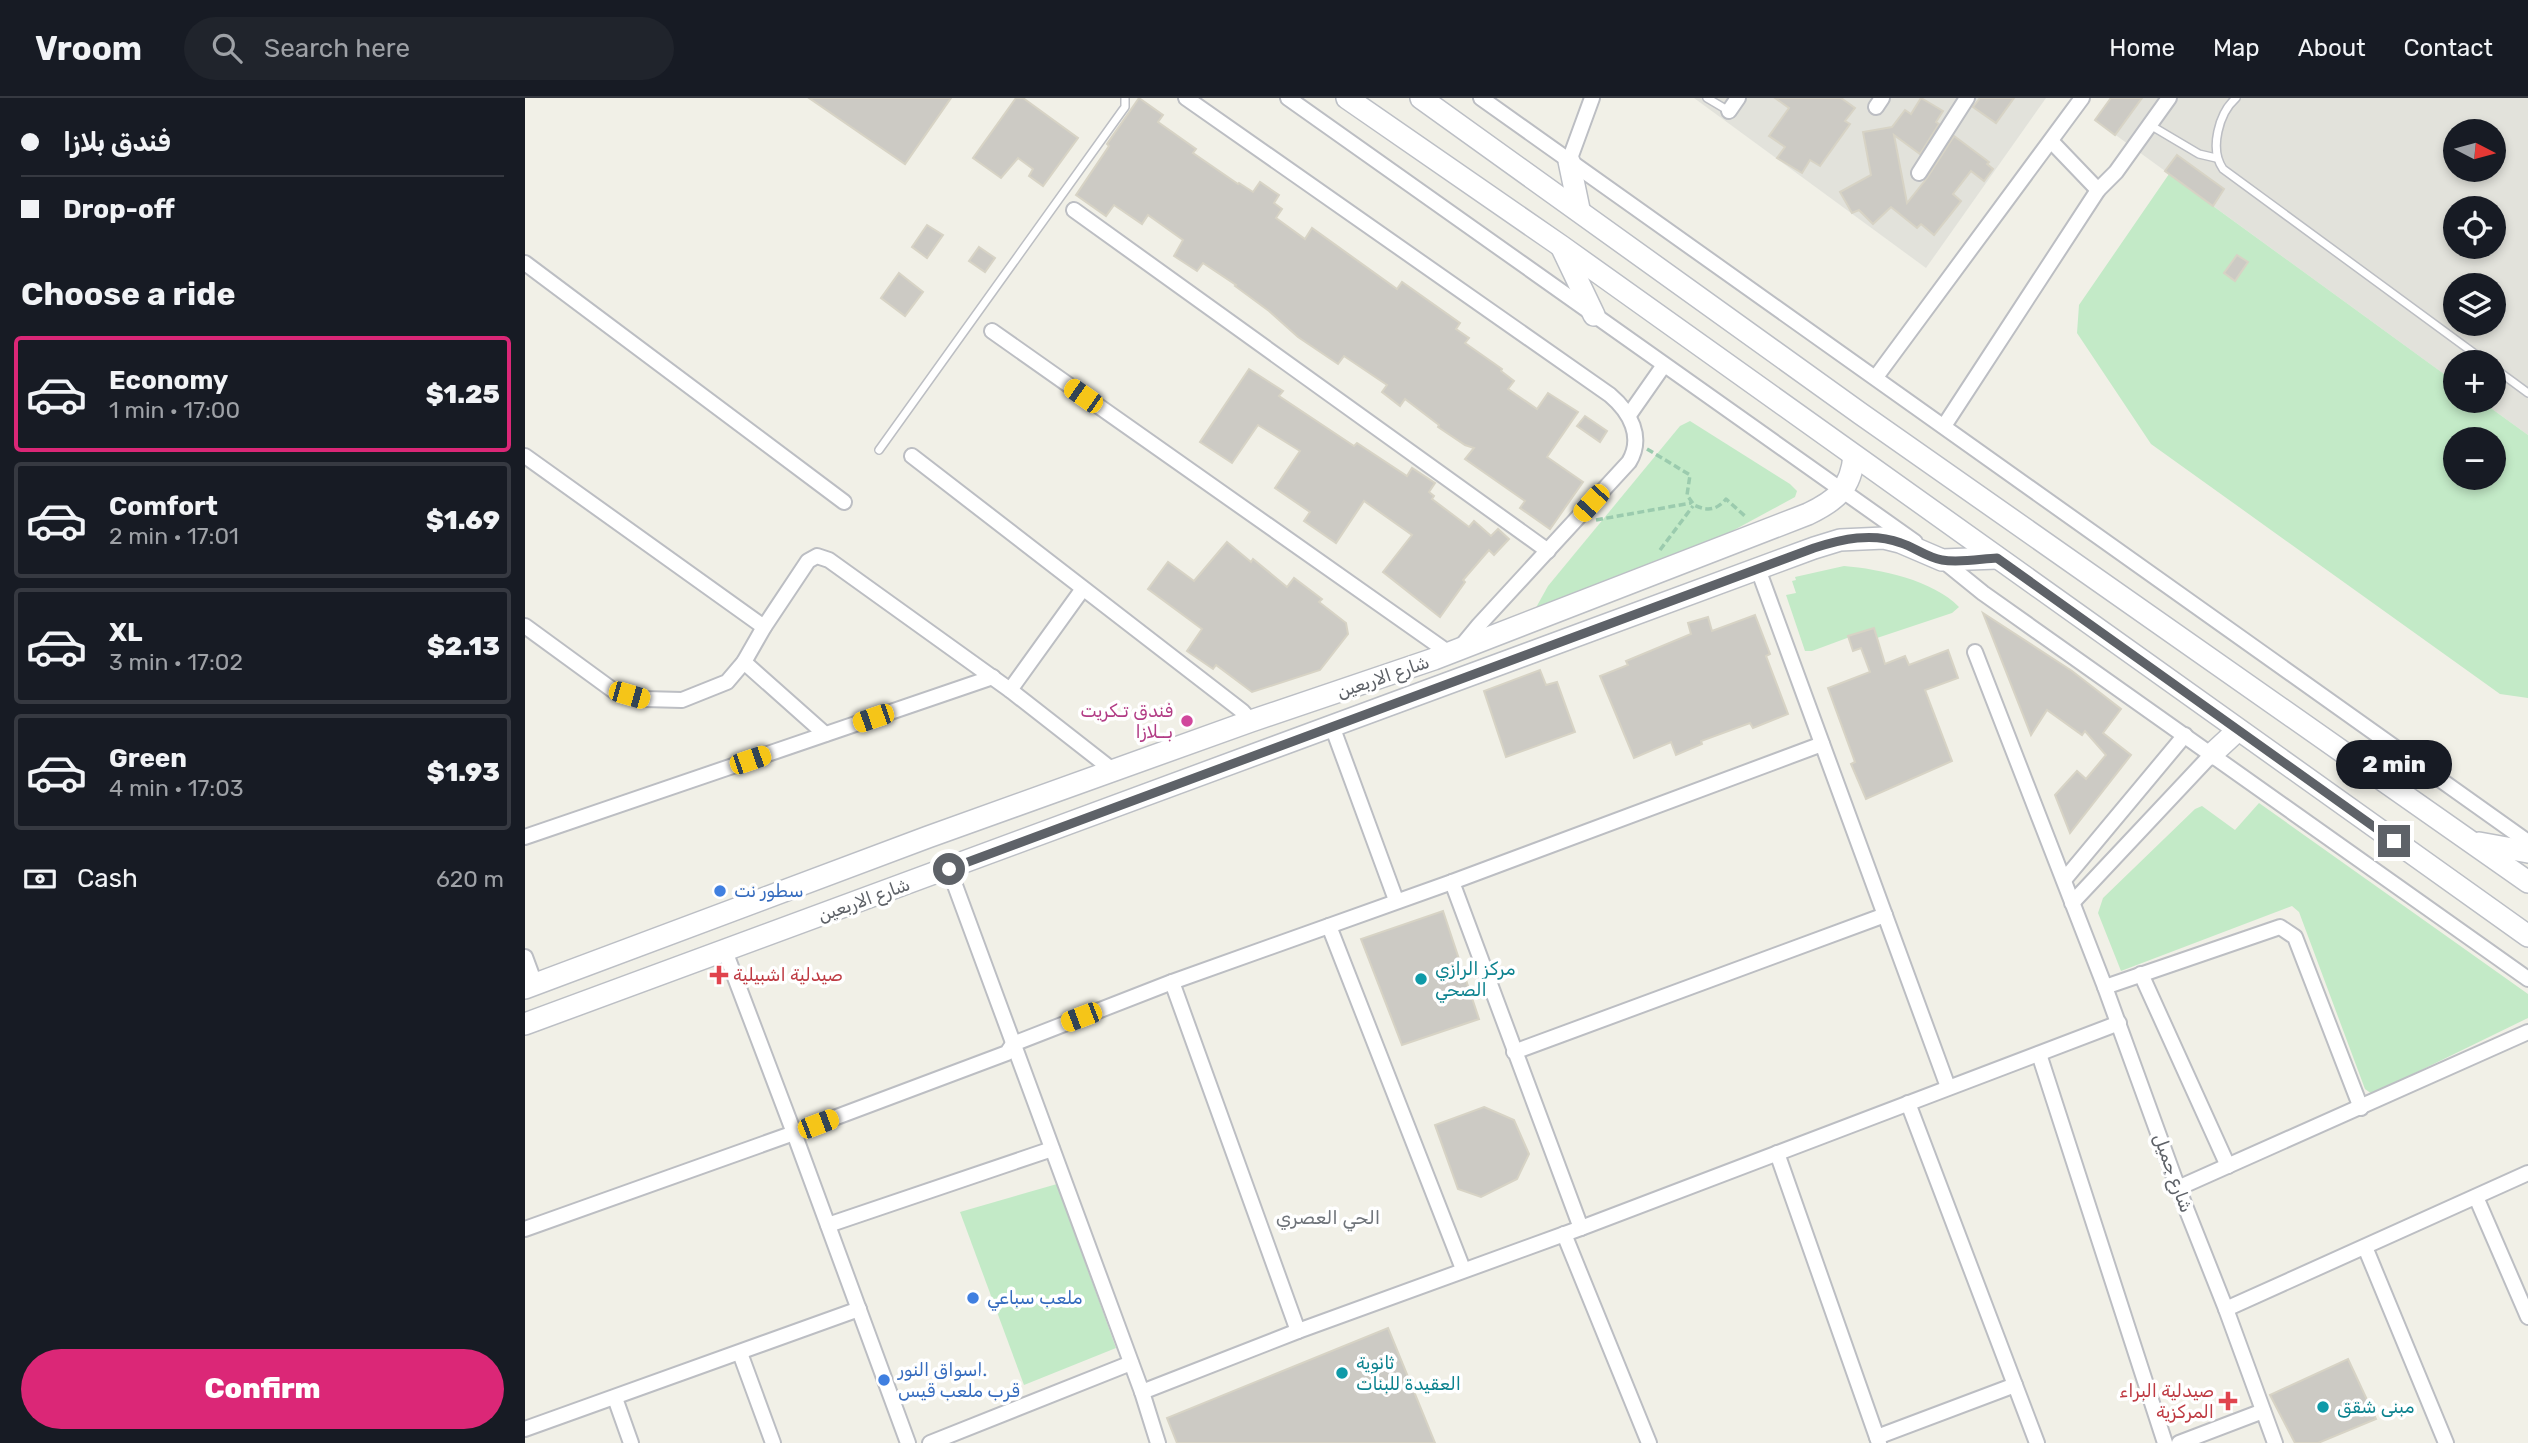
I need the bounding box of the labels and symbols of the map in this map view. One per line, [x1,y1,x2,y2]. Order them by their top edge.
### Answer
north arrow [2443,119,2506,182]
car [1060,375,1107,417]
car [1570,480,1613,526]
street label: شارع الاربعين [1334,651,1432,704]
car [606,679,653,711]
place label: فندق تـكريت بــلازا [1080,700,1173,743]
car [850,701,897,735]
marker: فندق تـكريت بــلازا [1179,713,1195,729]
callout: 2 min [2336,740,2452,788]
car [727,743,774,777]
route end [2378,825,2410,857]
route start [933,853,965,885]
street label: شارع الاربعين [815,873,913,928]
place label: سطور نت [734,880,804,902]
marker: سطور نت [712,883,728,899]
place label: مركز الرازي الصحي [1435,958,1516,1003]
place label: صيدلية اشبيلية [733,964,843,986]
marker: صيدلية اشبيلية [711,967,727,983]
marker: مركز الرازي الصحي [1413,971,1429,987]
car [1058,1000,1105,1034]
car [795,1107,842,1141]
street label: شارع جميل [2148,1130,2197,1216]
district label: الحي العصري [1276,1206,1380,1232]
place label: ملعب سباعي [987,1287,1082,1311]
marker: ملعب سباعي [965,1290,981,1306]
place label: ثانوية العقيدة للبنات [1356,1352,1461,1395]
place label: اسواق النور. قرب ملعب قيس [897,1359,1020,1402]
marker: ثانوية العقيدة للبنات [1334,1365,1350,1381]
marker: اسواق النور. قرب ملعب قيس [876,1372,892,1388]
place label: صيدلية البراء المركزية [2119,1380,2214,1423]
marker: صيدلية البراء المركزية [2220,1393,2236,1409]
place label: مبنى شقق [2337,1396,2414,1418]
marker: مبنى شقق [2315,1399,2331,1415]

